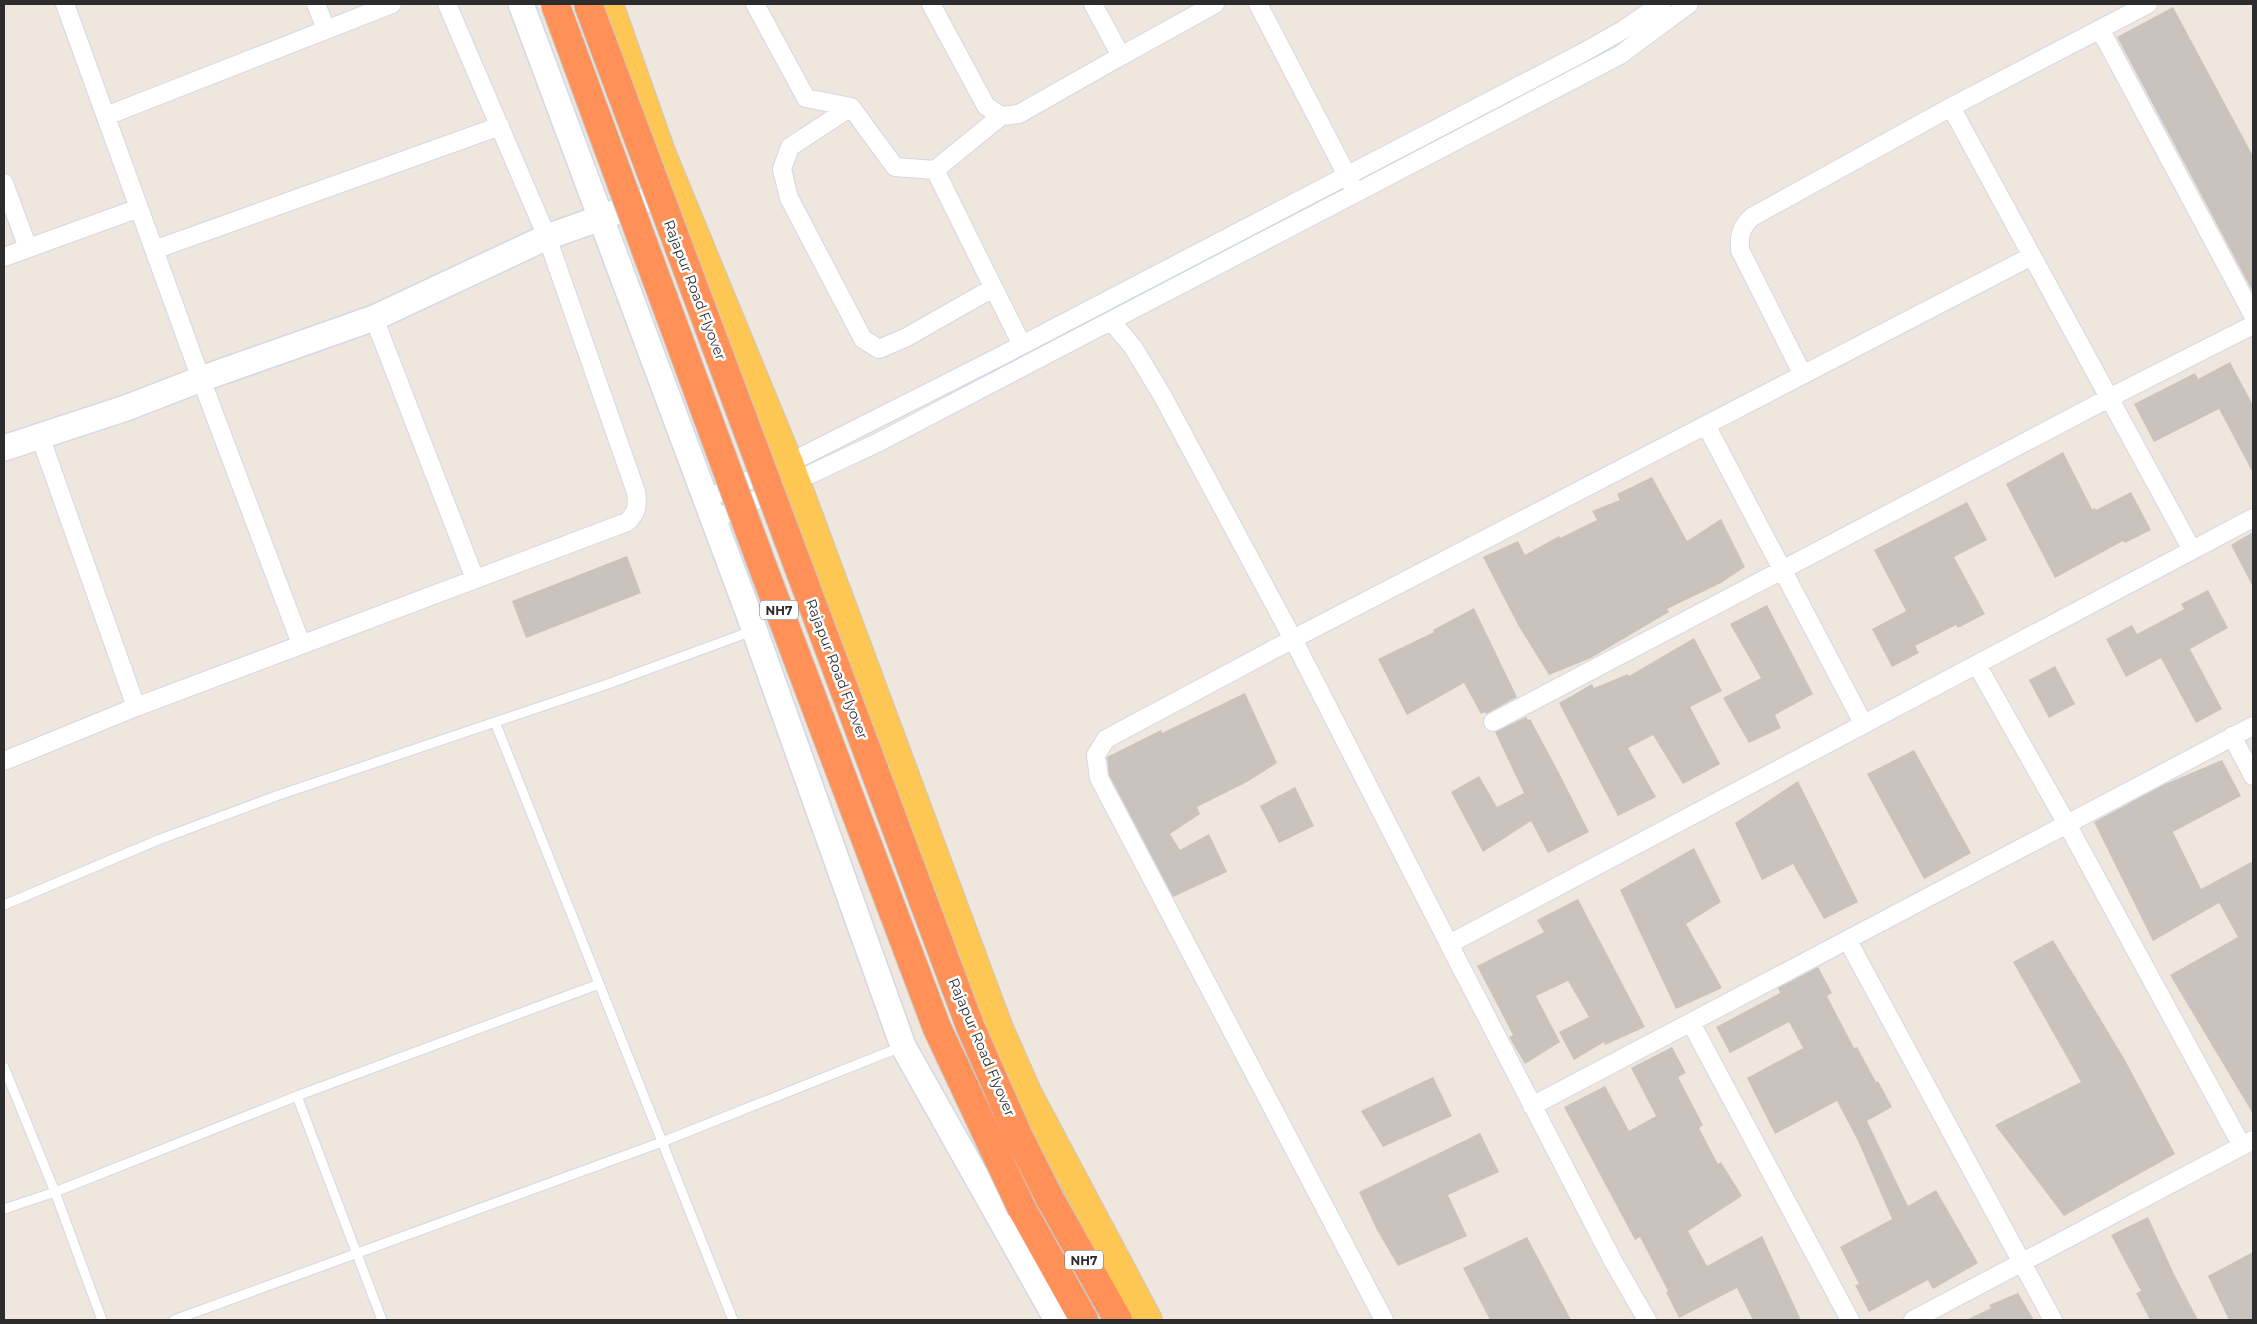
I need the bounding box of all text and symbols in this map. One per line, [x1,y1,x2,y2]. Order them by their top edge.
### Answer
street label: Rajapur Road Flyover [660,217,730,363]
street label: Rajapur Road Flyover [802,596,872,742]
road number: NH7 [760,600,798,620]
street label: Rajapur Road Flyover [945,975,1020,1119]
road number: NH7 [1065,1250,1103,1270]

